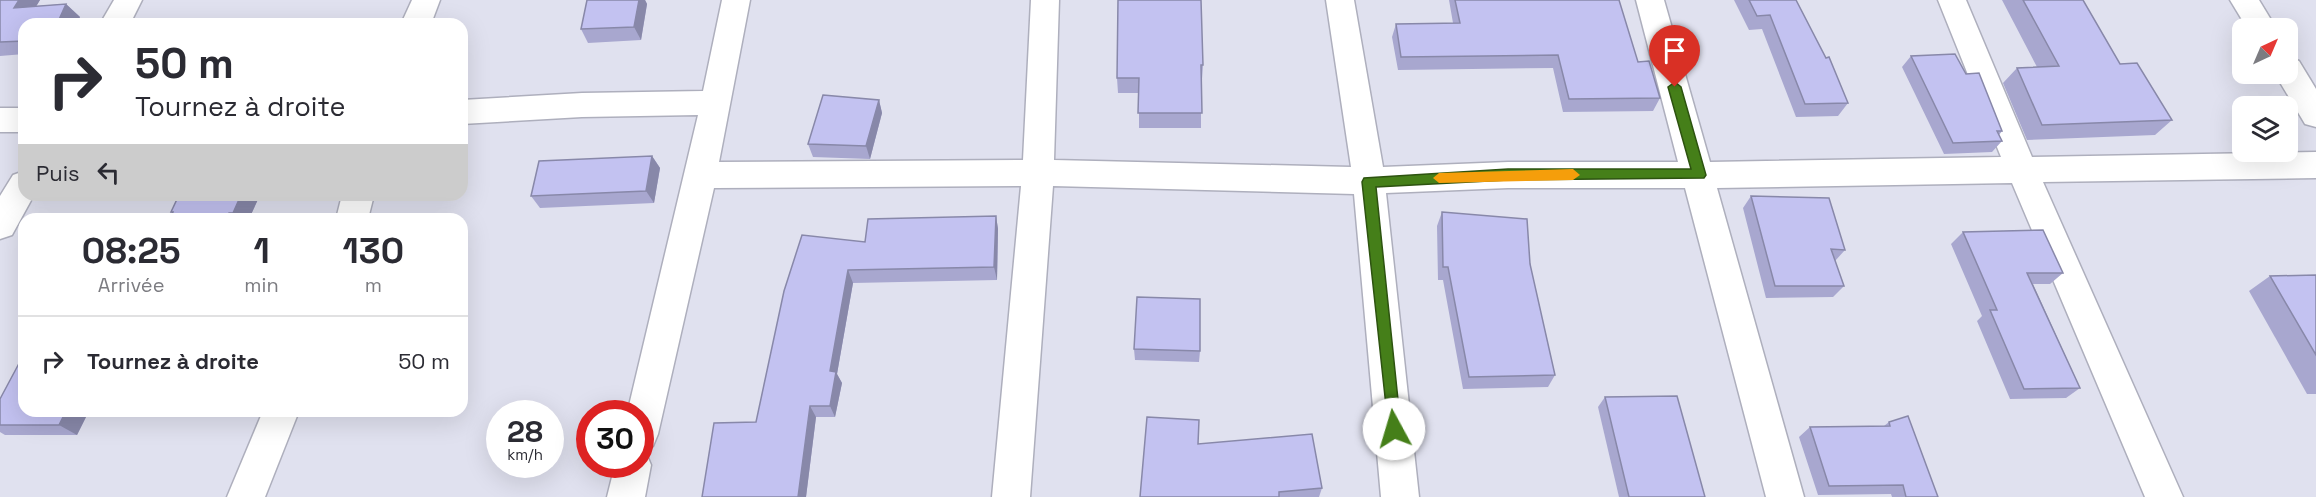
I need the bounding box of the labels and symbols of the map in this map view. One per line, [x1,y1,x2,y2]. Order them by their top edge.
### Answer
north arrow [2232,18,2298,84]
pin [1649,25,1700,87]
position arrow [1362,397,1426,461]
speed limit sign: 30 [576,400,654,478]

